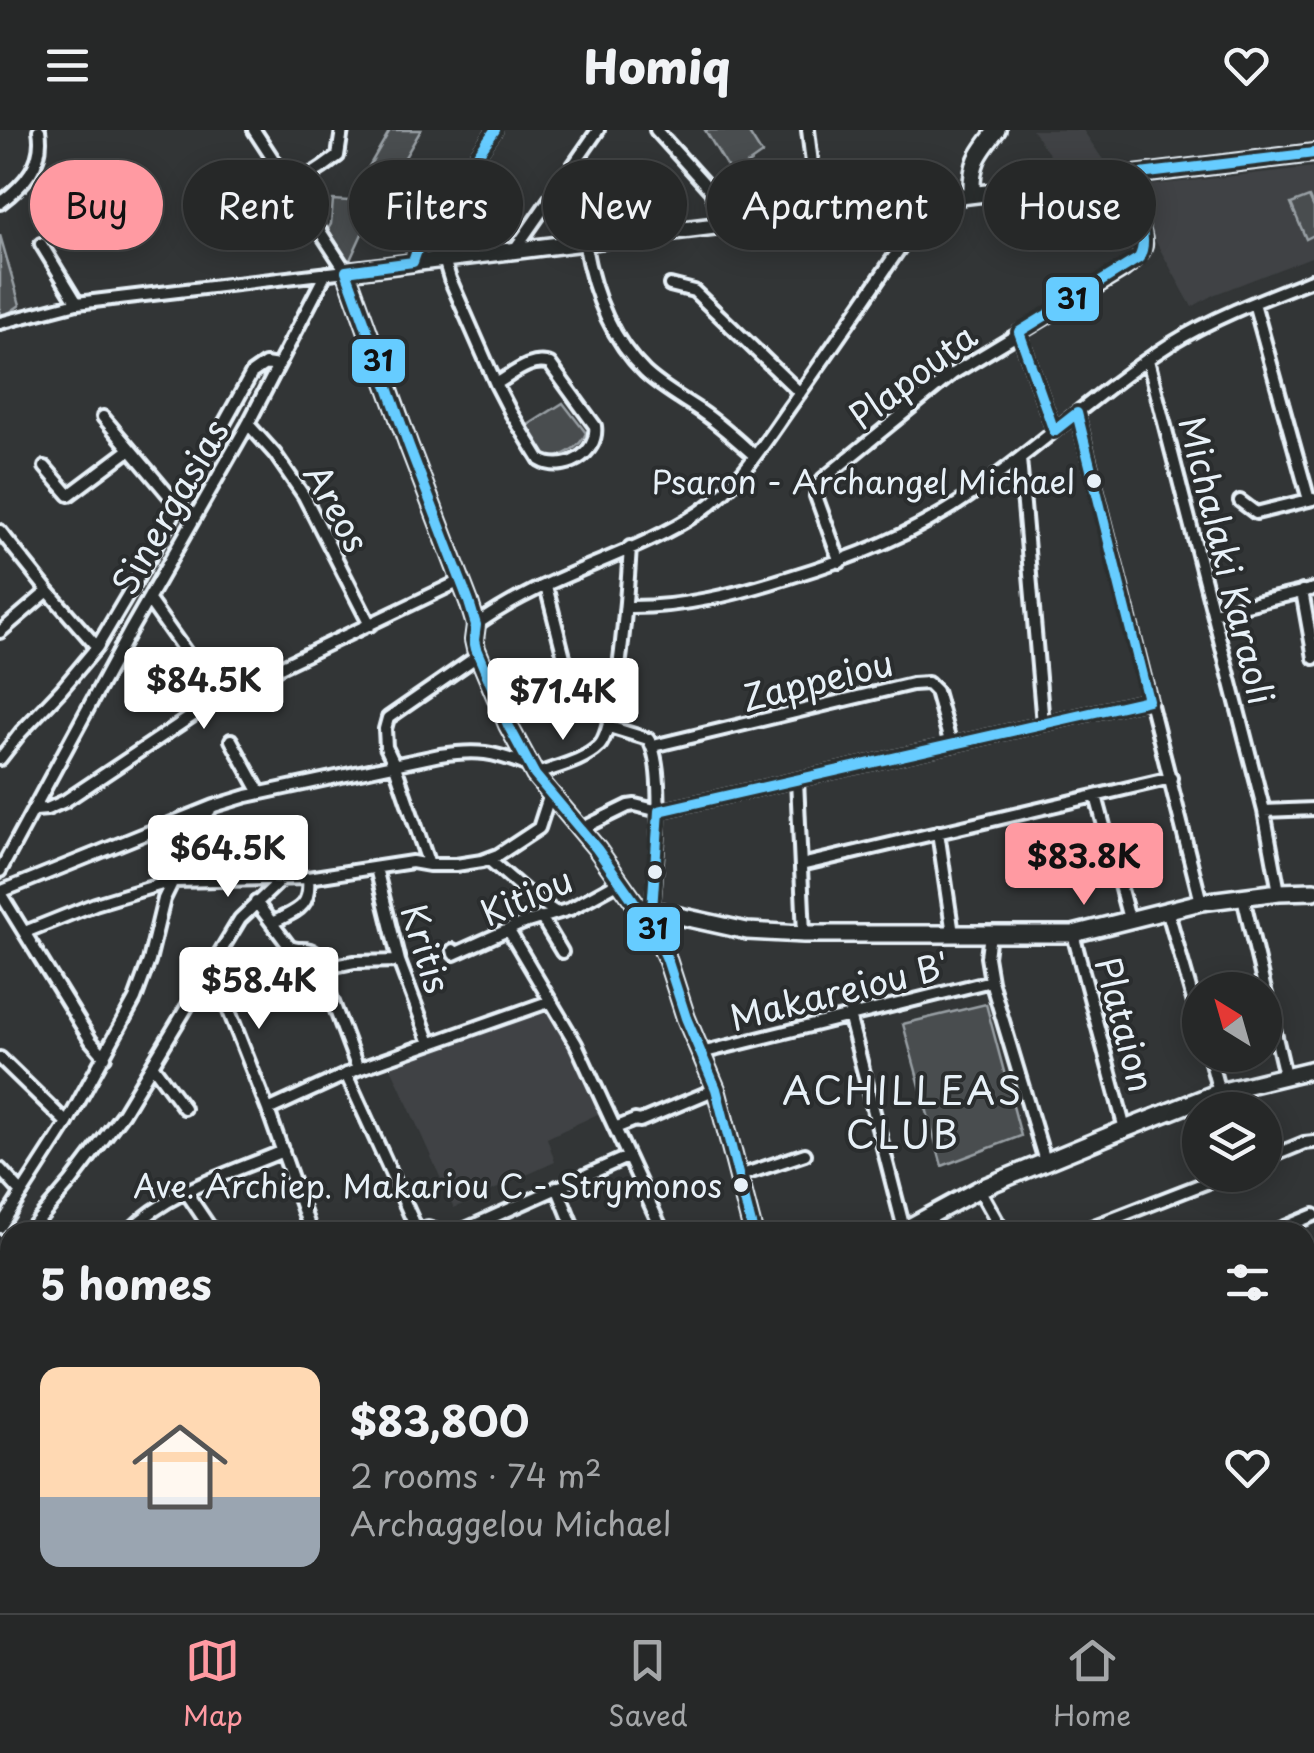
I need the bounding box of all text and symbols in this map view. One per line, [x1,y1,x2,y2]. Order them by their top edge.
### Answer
text: Homiq [584,31,730,99]
icon: menu [40,38,95,93]
icon: heart [1219,38,1274,93]
chip: Buy [30,160,163,250]
chip: Rent [183,160,329,250]
chip: Filters [349,160,523,250]
chip: New [543,160,687,250]
chip: Apartment [707,160,964,250]
chip: House [984,160,1156,250]
line badge: 31 [1044,275,1101,323]
text: 31 [1057,276,1087,319]
street label: Plapouta [837,309,987,441]
line badge: 31 [350,337,407,385]
text: 31 [363,338,393,381]
street label: Sinergasias [97,408,241,604]
street label: Michalaki Karaoli [1167,410,1289,710]
street label: Areos [292,453,384,561]
place label: Psaron - Archangel Michael [652,457,1075,505]
marker: Psaron - Archangel Michael [1084,471,1104,491]
street label: Zappeiou [736,635,898,723]
pin: $84.5K [123,647,285,732]
text: $84.5K [146,655,262,703]
pin: $71.4K [482,658,644,743]
text: $71.4K [509,666,617,714]
pin: $64.5K [147,815,309,900]
text: $64.5K [170,823,286,871]
pin: $83.8K [1003,823,1165,908]
text: $83.8K [1027,831,1141,879]
street label: Kitiou [472,852,580,938]
unlabelled marker [645,862,665,882]
street label: Kritis [388,897,466,999]
line badge: 31 [625,905,682,953]
text: 31 [638,906,668,949]
street label: Makareiou B' [724,937,954,1043]
pin: $58.4K [178,947,340,1032]
street label: Plataion [1083,951,1169,1097]
text: $58.4K [201,955,317,1003]
north arrow [1182,972,1282,1072]
map controls [1182,972,1282,1192]
district label: ACHILLEAS CLUB [782,1061,1024,1162]
button: layers [1182,1092,1282,1192]
place label: Ave. Archiep. Makariou C - Strymonos [133,1161,722,1209]
marker: Ave. Archiep. Makariou C - Strymonos [731,1175,751,1195]
text: 5 homes [40,1251,212,1314]
icon: filters [1220,1255,1275,1310]
text: $83,800 [350,1388,529,1451]
icon: home [120,1407,240,1527]
icon: heart [1220,1440,1275,1495]
text: 2 rooms · 74 m² [350,1451,602,1499]
text: Archaggelou Michael [350,1499,671,1547]
tab: Map [183,1633,243,1736]
tab: Saved [608,1633,688,1736]
tab: Home [1053,1633,1131,1736]

